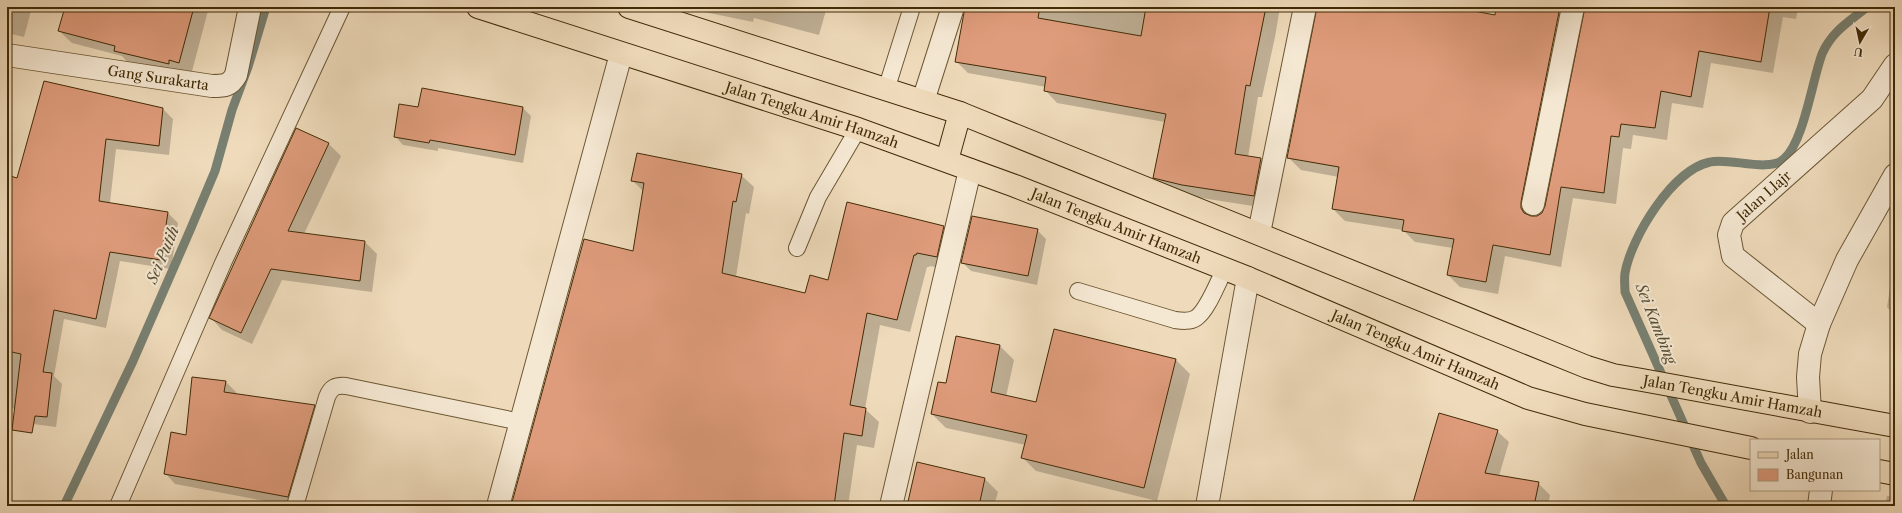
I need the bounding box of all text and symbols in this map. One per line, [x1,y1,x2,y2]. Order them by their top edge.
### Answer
north arrow [1840,22,1880,62]
text: U [1853,44,1864,59]
street label: Gang Surakarta [106,61,211,95]
street label: Jalan Tengku Amir Hamzah [721,77,901,152]
street label: Jalan Llajr [1731,166,1795,226]
street label: Jalan Tengku Amir Hamzah [1027,184,1204,268]
water label: Sei Putih [142,223,183,287]
water label: Sei Kambing [1631,280,1682,368]
street label: Jalan Tengku Amir Hamzah [1327,305,1503,394]
street label: Jalan Tengku Amir Hamzah [1640,371,1824,422]
legend [1750,439,1880,491]
text: Jalan [1784,447,1814,462]
text: Bangunan [1786,467,1844,482]

